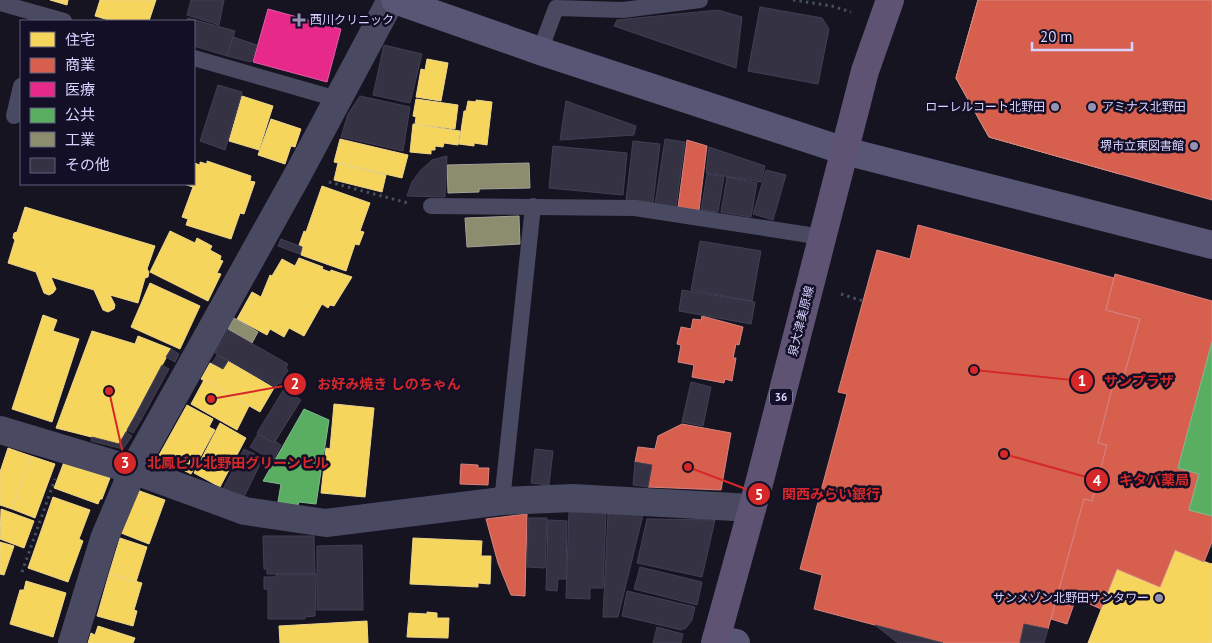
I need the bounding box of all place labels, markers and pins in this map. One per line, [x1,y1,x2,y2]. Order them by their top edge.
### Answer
place label: 西川クリニック [310,12,394,27]
marker: 西川クリニック [292,13,306,27]
place label: ローレルコート北野田 [925,99,1045,114]
place label: アミナス北野田 [1102,99,1186,114]
marker: ローレルコート北野田 [1049,101,1061,113]
marker: アミナス北野田 [1086,101,1098,113]
place label: 堺市立東図書館 [1100,138,1184,153]
marker: 堺市立東図書館 [1188,140,1200,152]
callout: サンプラザ [1069,367,1184,396]
callout: お好み焼き しのちゃん [283,369,471,398]
callout: 北鳳ビル北野田グリーンヒル [112,449,339,478]
callout: キタバ薬局 [1084,466,1199,495]
callout: 関西みらい銀行 [747,480,890,509]
place label: サンメゾン北野田サンタワー [993,590,1149,605]
marker: サンメゾン北野田サンタワー [1153,592,1165,604]

